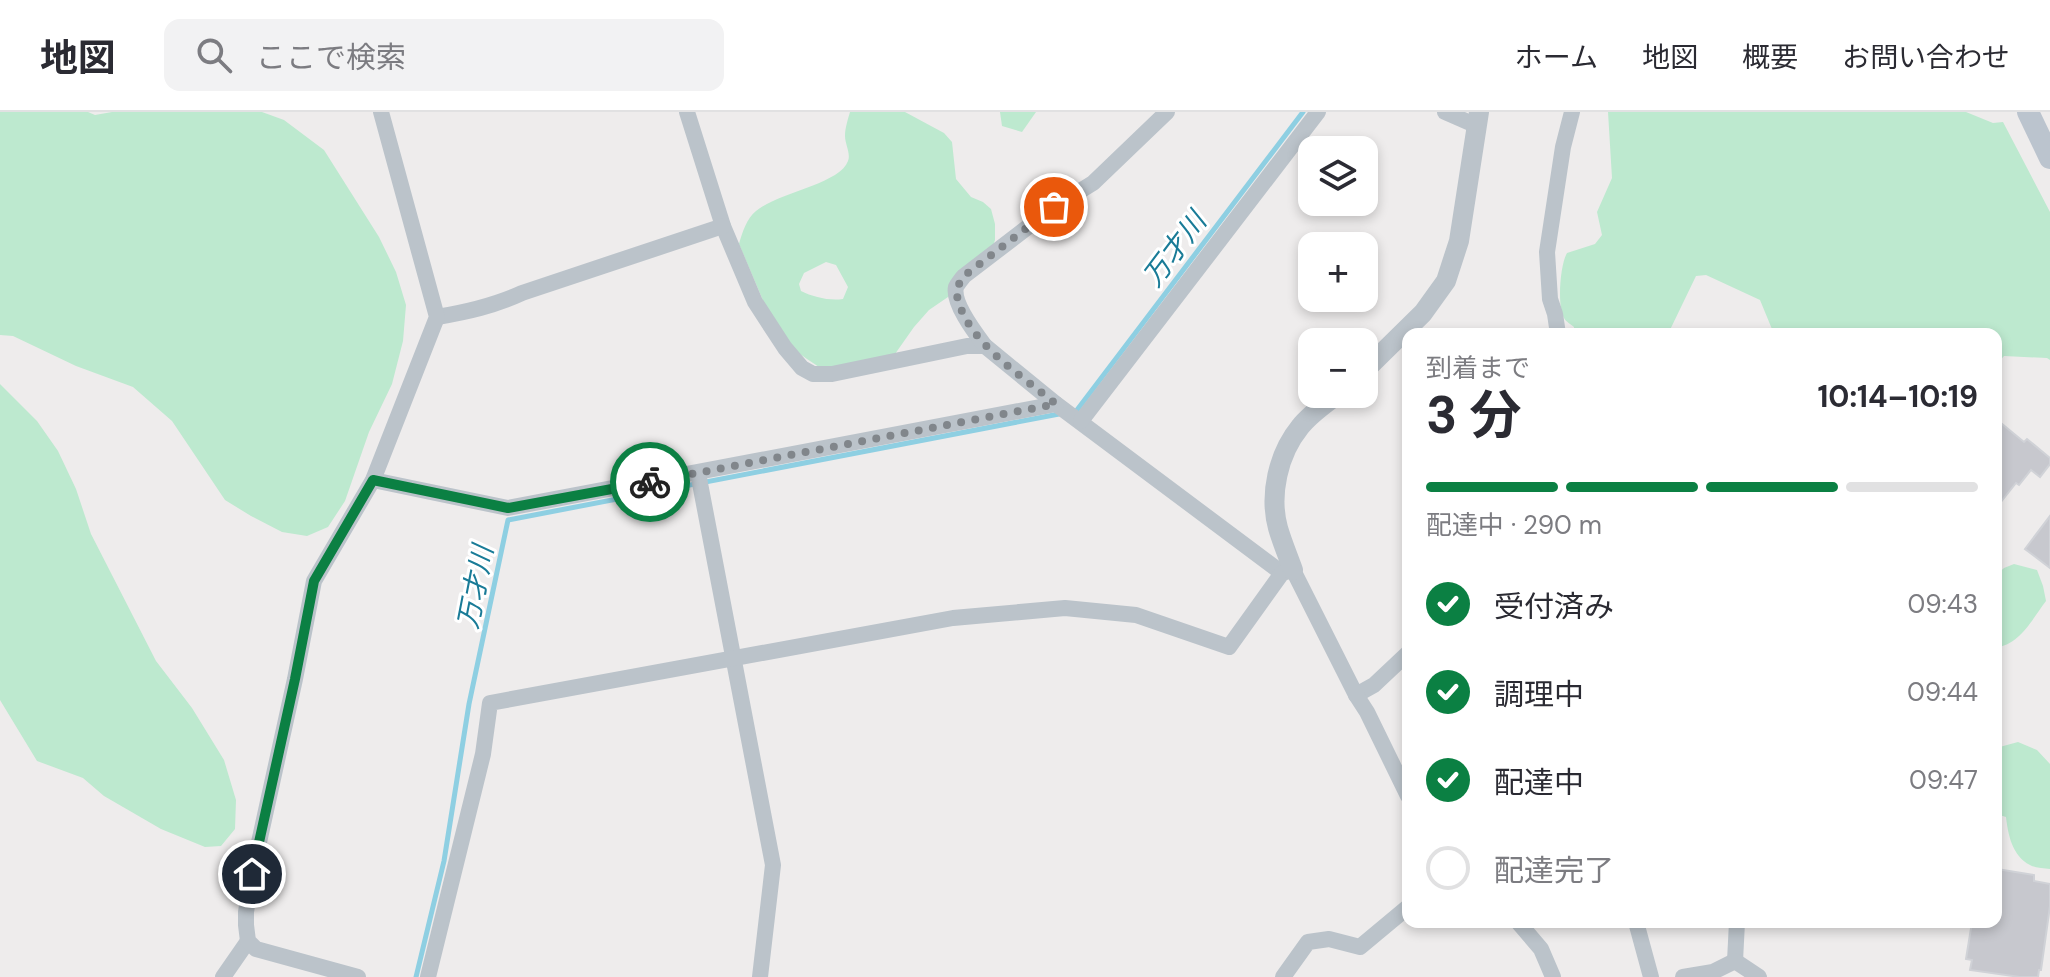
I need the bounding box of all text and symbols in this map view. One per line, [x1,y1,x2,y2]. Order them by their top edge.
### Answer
search box [164,19,724,91]
text: 地図 [40,33,116,83]
icon: search [192,33,236,77]
text: ここで検索 [256,38,406,77]
text: ホーム [1515,39,1598,76]
text: 地図 [1642,39,1698,76]
text: 概要 [1742,39,1798,76]
text: お問い合わせ [1842,39,2010,76]
map controls [1298,136,1378,408]
button: layers [1298,136,1378,216]
pin [1020,173,1088,241]
icon: bag [1032,185,1076,229]
water label: 万才川 [1134,202,1216,294]
button: + [1298,232,1378,312]
button: − [1298,328,1378,408]
text: 到着まで [1426,351,1530,385]
text: 10:14–10:19 [1817,377,1978,416]
text: 3 分 [1426,381,1522,449]
courier [610,442,690,522]
icon: bike [628,460,672,504]
text: 配達中 · 290 m [1426,508,1602,542]
water label: 万才川 [449,539,502,632]
icon: check [1426,582,1470,626]
text: 受付済み [1494,587,1614,626]
text: 09:43 [1907,587,1978,621]
icon: check [1426,670,1470,714]
text: 調理中 [1494,675,1584,714]
text: 09:44 [1907,675,1978,709]
icon: check [1426,758,1470,802]
text: 配達中 [1494,763,1584,802]
text: 09:47 [1909,763,1978,797]
pin [218,840,286,908]
text: 配達完了 [1494,851,1614,890]
icon: home [230,852,274,896]

